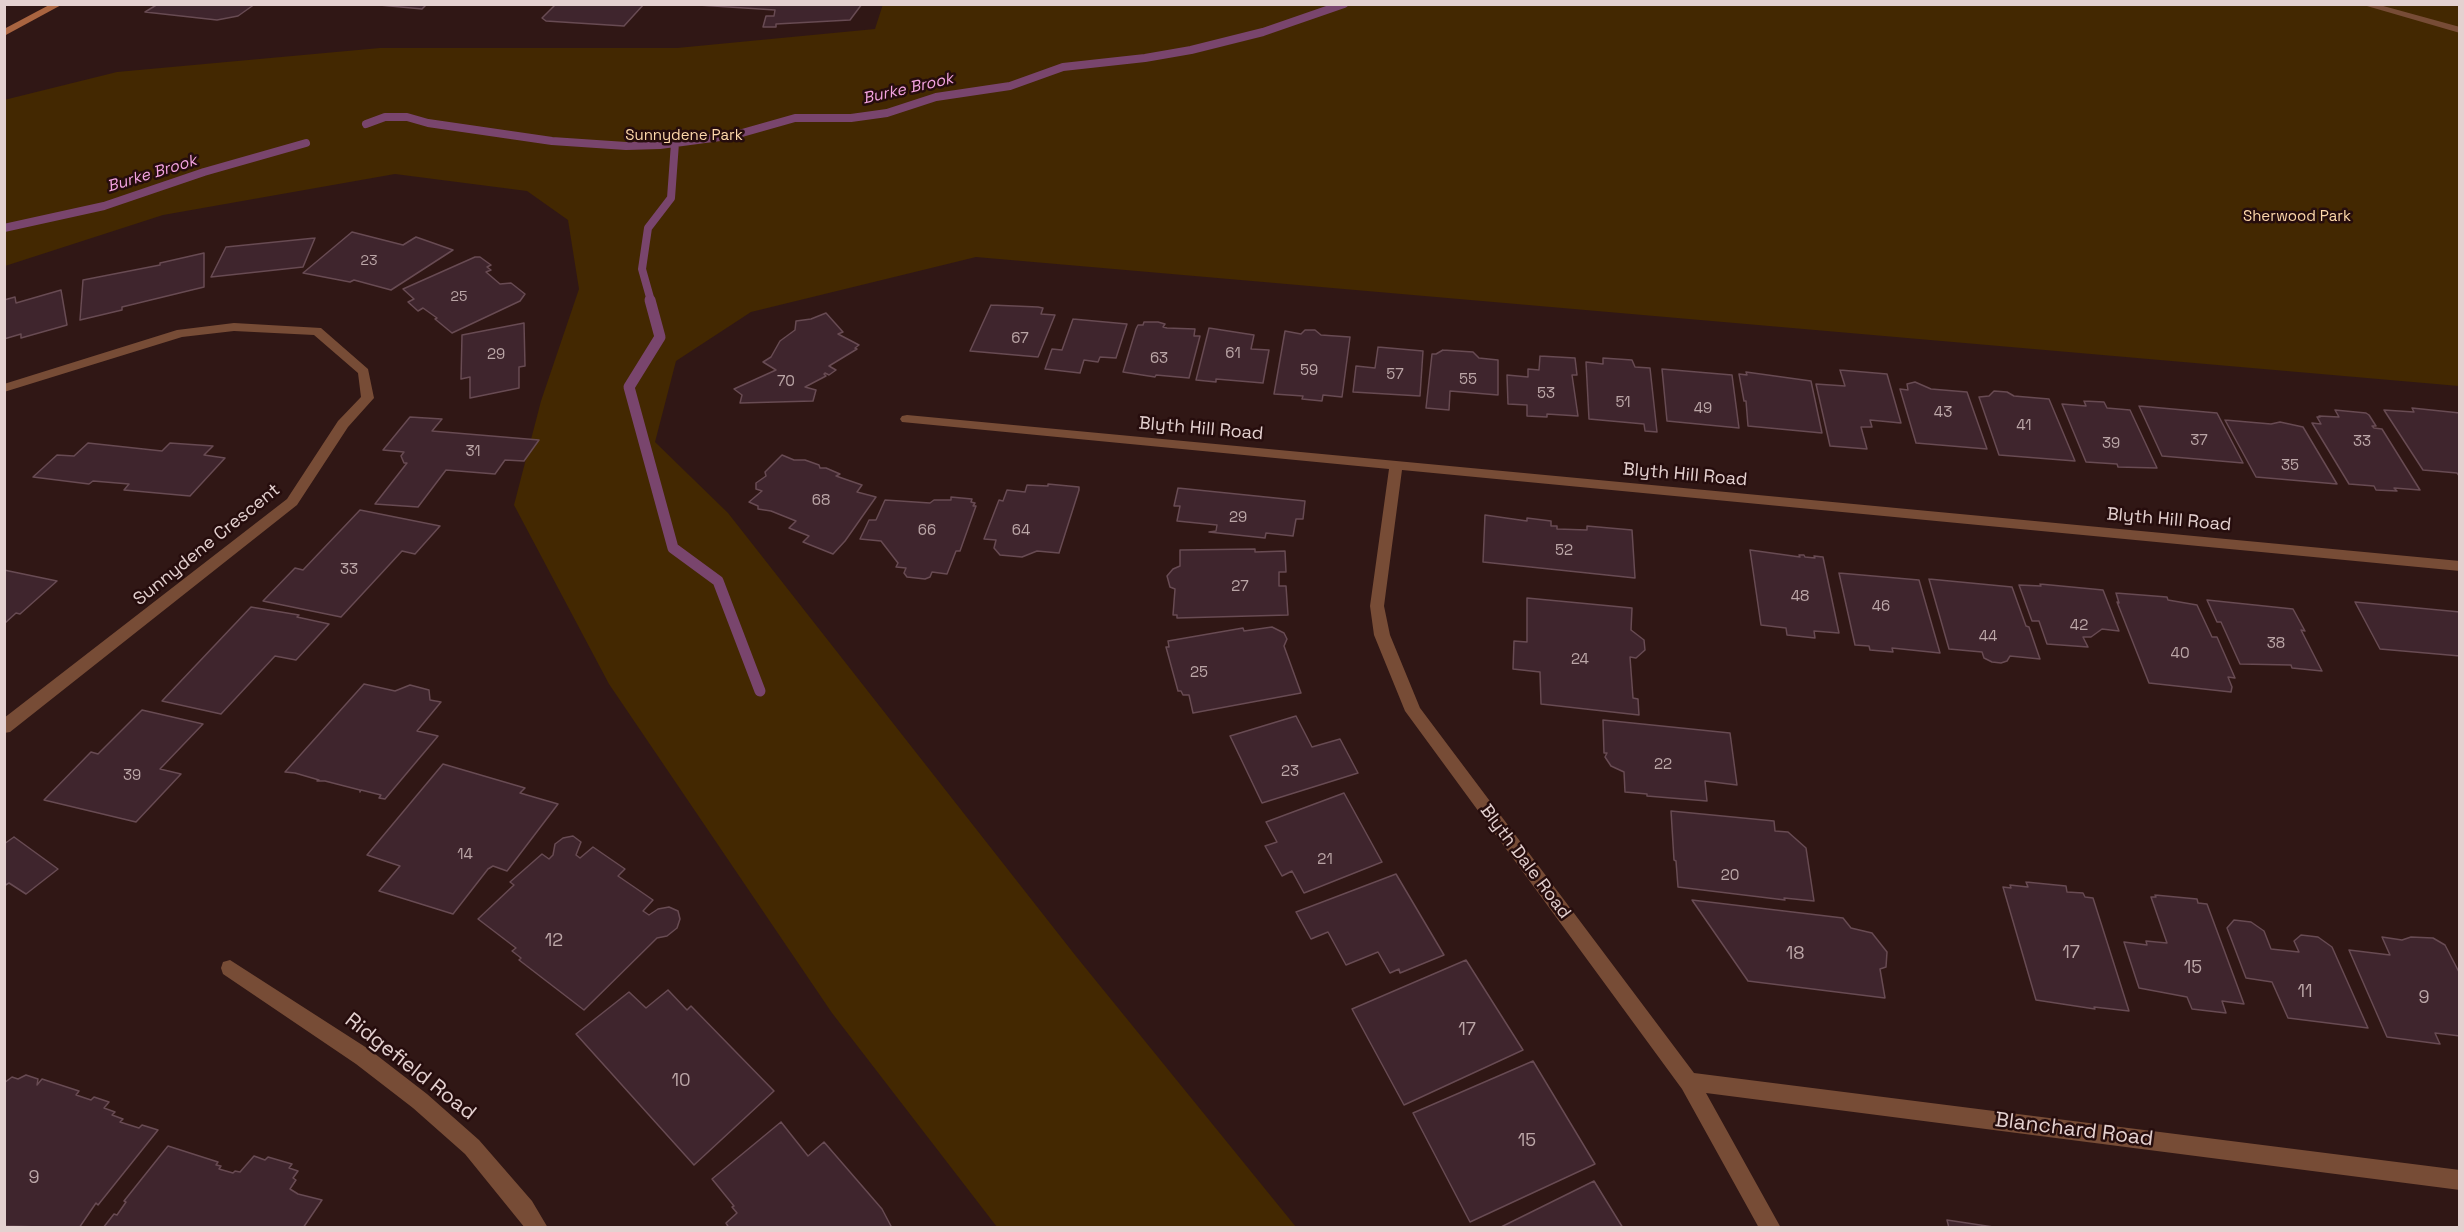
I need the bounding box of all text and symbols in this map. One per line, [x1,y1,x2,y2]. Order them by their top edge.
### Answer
water label: Burke Brook [861,69,955,109]
park label: Sunnydene Park [625,127,743,145]
water label: Burke Brook [105,151,199,197]
park label: Sherwood Park [2243,208,2351,226]
house number: 23 [361,253,377,269]
house number: 25 [451,289,467,305]
house number: 67 [1011,330,1029,348]
house number: 61 [1225,345,1241,363]
house number: 29 [487,346,505,364]
house number: 63 [1150,350,1168,368]
house number: 59 [1300,362,1318,380]
house number: 57 [1386,366,1404,384]
house number: 55 [1459,371,1477,389]
house number: 70 [777,373,795,391]
house number: 53 [1537,385,1555,403]
house number: 51 [1615,394,1631,412]
house number: 49 [1694,400,1712,418]
house number: 43 [1934,404,1952,422]
street label: Blyth Hill Road [1138,413,1264,445]
house number: 41 [2016,417,2032,435]
house number: 37 [2190,432,2208,450]
house number: 33 [2353,433,2371,451]
house number: 39 [2102,435,2120,453]
house number: 31 [465,443,481,461]
house number: 35 [2281,457,2299,475]
street label: Blyth Hill Road [1622,459,1748,491]
street label: Sunnydene Crescent [129,479,285,611]
house number: 68 [812,492,830,510]
street label: Blyth Hill Road [2106,504,2232,536]
house number: 29 [1229,509,1247,527]
house number: 66 [918,522,936,540]
house number: 64 [1012,522,1030,540]
house number: 52 [1555,542,1573,560]
house number: 33 [340,561,358,579]
house number: 27 [1231,578,1249,596]
house number: 48 [1791,588,1809,606]
house number: 46 [1872,598,1890,616]
house number: 42 [2070,617,2088,635]
house number: 44 [1979,628,1997,646]
house number: 38 [2267,635,2285,653]
house number: 40 [2171,645,2189,663]
house number: 24 [1571,651,1589,669]
house number: 25 [1190,664,1208,682]
house number: 22 [1654,756,1672,774]
house number: 23 [1281,763,1299,781]
house number: 39 [123,767,141,785]
street label: Blyth Dale Road [1475,801,1575,923]
house number: 14 [457,846,473,864]
house number: 21 [1317,851,1333,869]
house number: 20 [1721,867,1739,885]
house number: 12 [545,930,563,952]
house number: 17 [2062,942,2080,964]
house number: 18 [1786,943,1804,965]
house number: 15 [2184,957,2202,979]
house number: 11 [2297,981,2313,1003]
house number: 9 [2418,987,2430,1009]
street label: Ridgefield Road [339,1008,481,1126]
house number: 17 [1458,1019,1476,1041]
house number: 10 [671,1070,691,1092]
street label: Blanchard Road [1993,1108,2155,1152]
house number: 15 [1518,1130,1536,1152]
house number: 9 [28,1167,40,1189]

